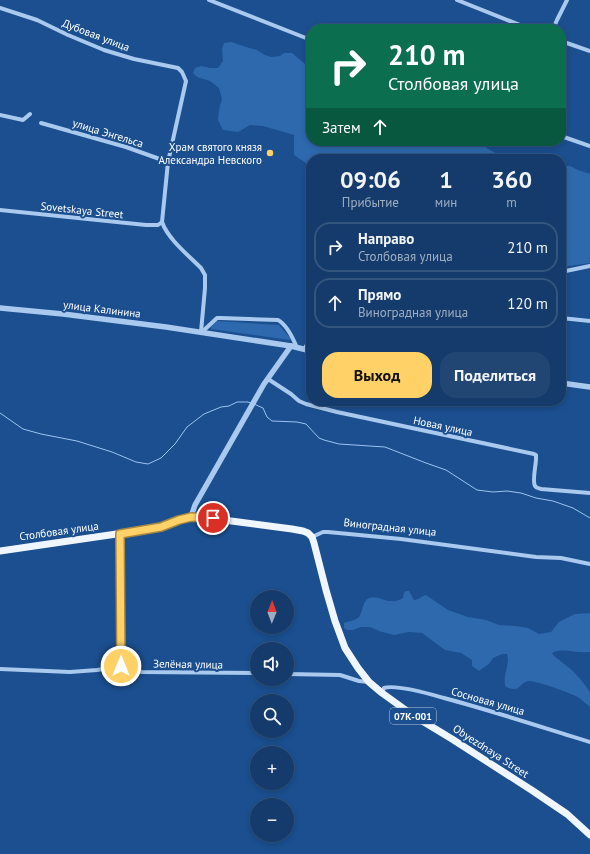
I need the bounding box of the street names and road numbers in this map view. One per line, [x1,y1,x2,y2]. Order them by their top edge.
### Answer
street label: Дубовая улица [60,16,132,54]
street label: улица Энгельса [71,116,145,150]
street label: Sovetskaya Street [40,199,124,221]
street label: улица Калинина [62,297,142,321]
street label: Новая улица [412,413,474,439]
street label: Виноградная улица [343,515,437,539]
street label: Столбовая улица [18,518,100,544]
street label: Зелёная улица [153,656,223,672]
street label: Сосновая улица [450,684,526,718]
road number: 07К-001 [390,708,436,724]
street label: Obyezdnaya Street [450,721,532,781]

